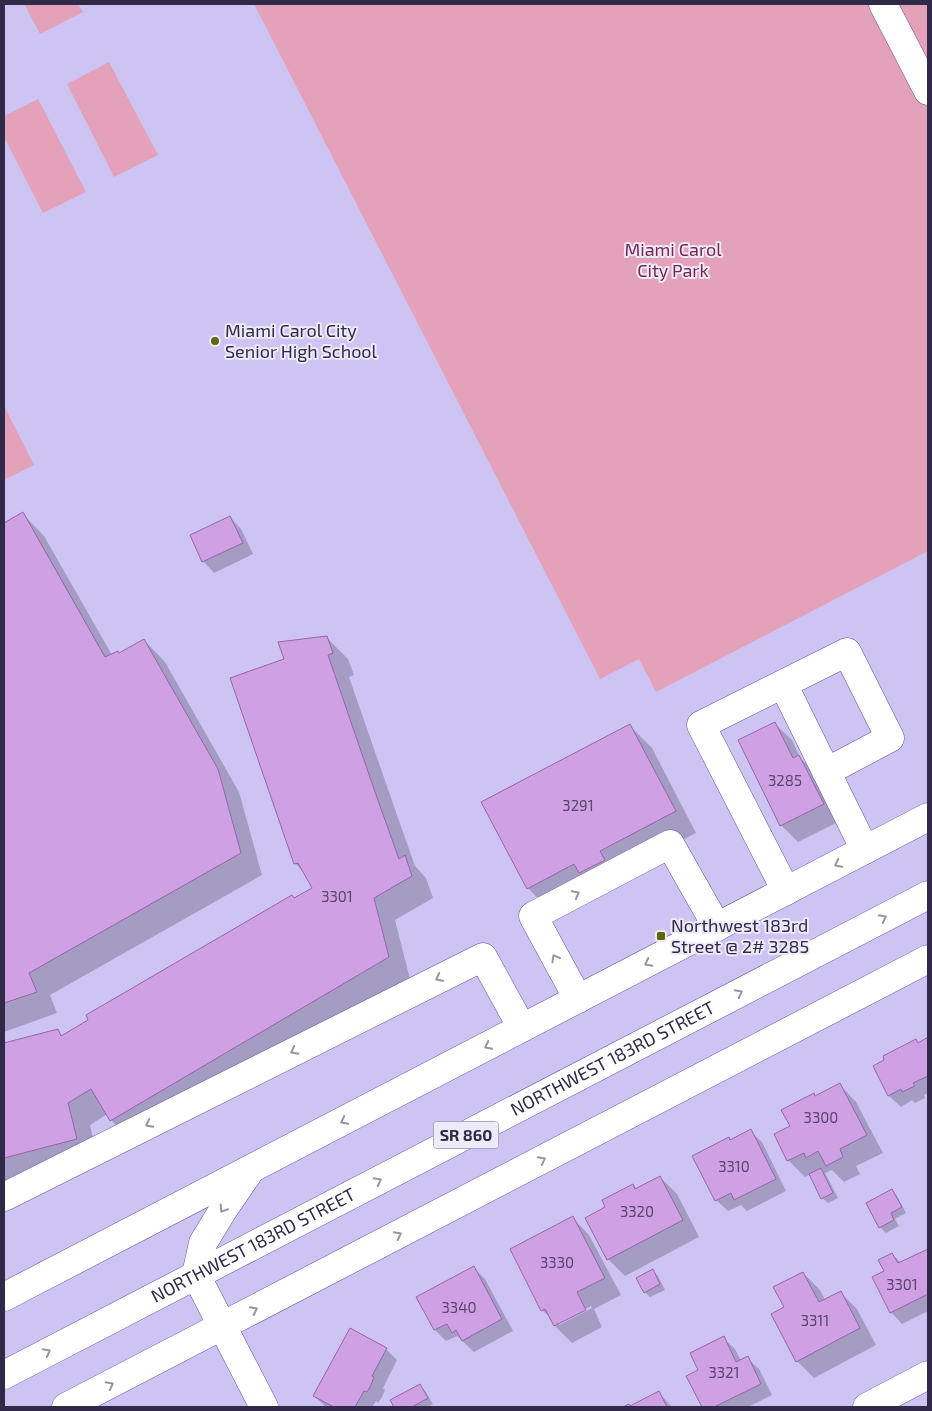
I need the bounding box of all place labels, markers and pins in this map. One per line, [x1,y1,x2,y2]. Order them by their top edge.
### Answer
place label: Miami Carol City Senior High School [225,319,378,362]
marker: Miami Carol City Senior High School [209,335,221,347]
place label: Northwest 183rd Street @ 2# 3285 [671,914,809,957]
marker: Northwest 183rd Street @ 2# 3285 [655,930,667,942]

